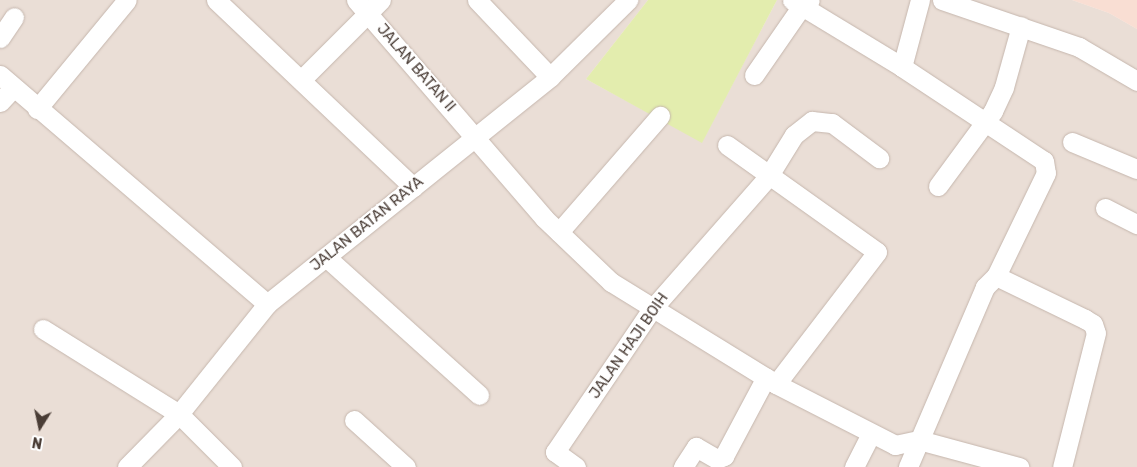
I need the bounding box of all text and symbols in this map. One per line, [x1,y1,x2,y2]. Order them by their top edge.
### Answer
street label: JALAN BATAN II [373,20,459,116]
street label: JALAN BATAN RAYA [307,173,427,275]
street label: JALAN HAJI BOIH [586,290,672,402]
north arrow [15,402,65,452]
text: N [31,433,44,452]

